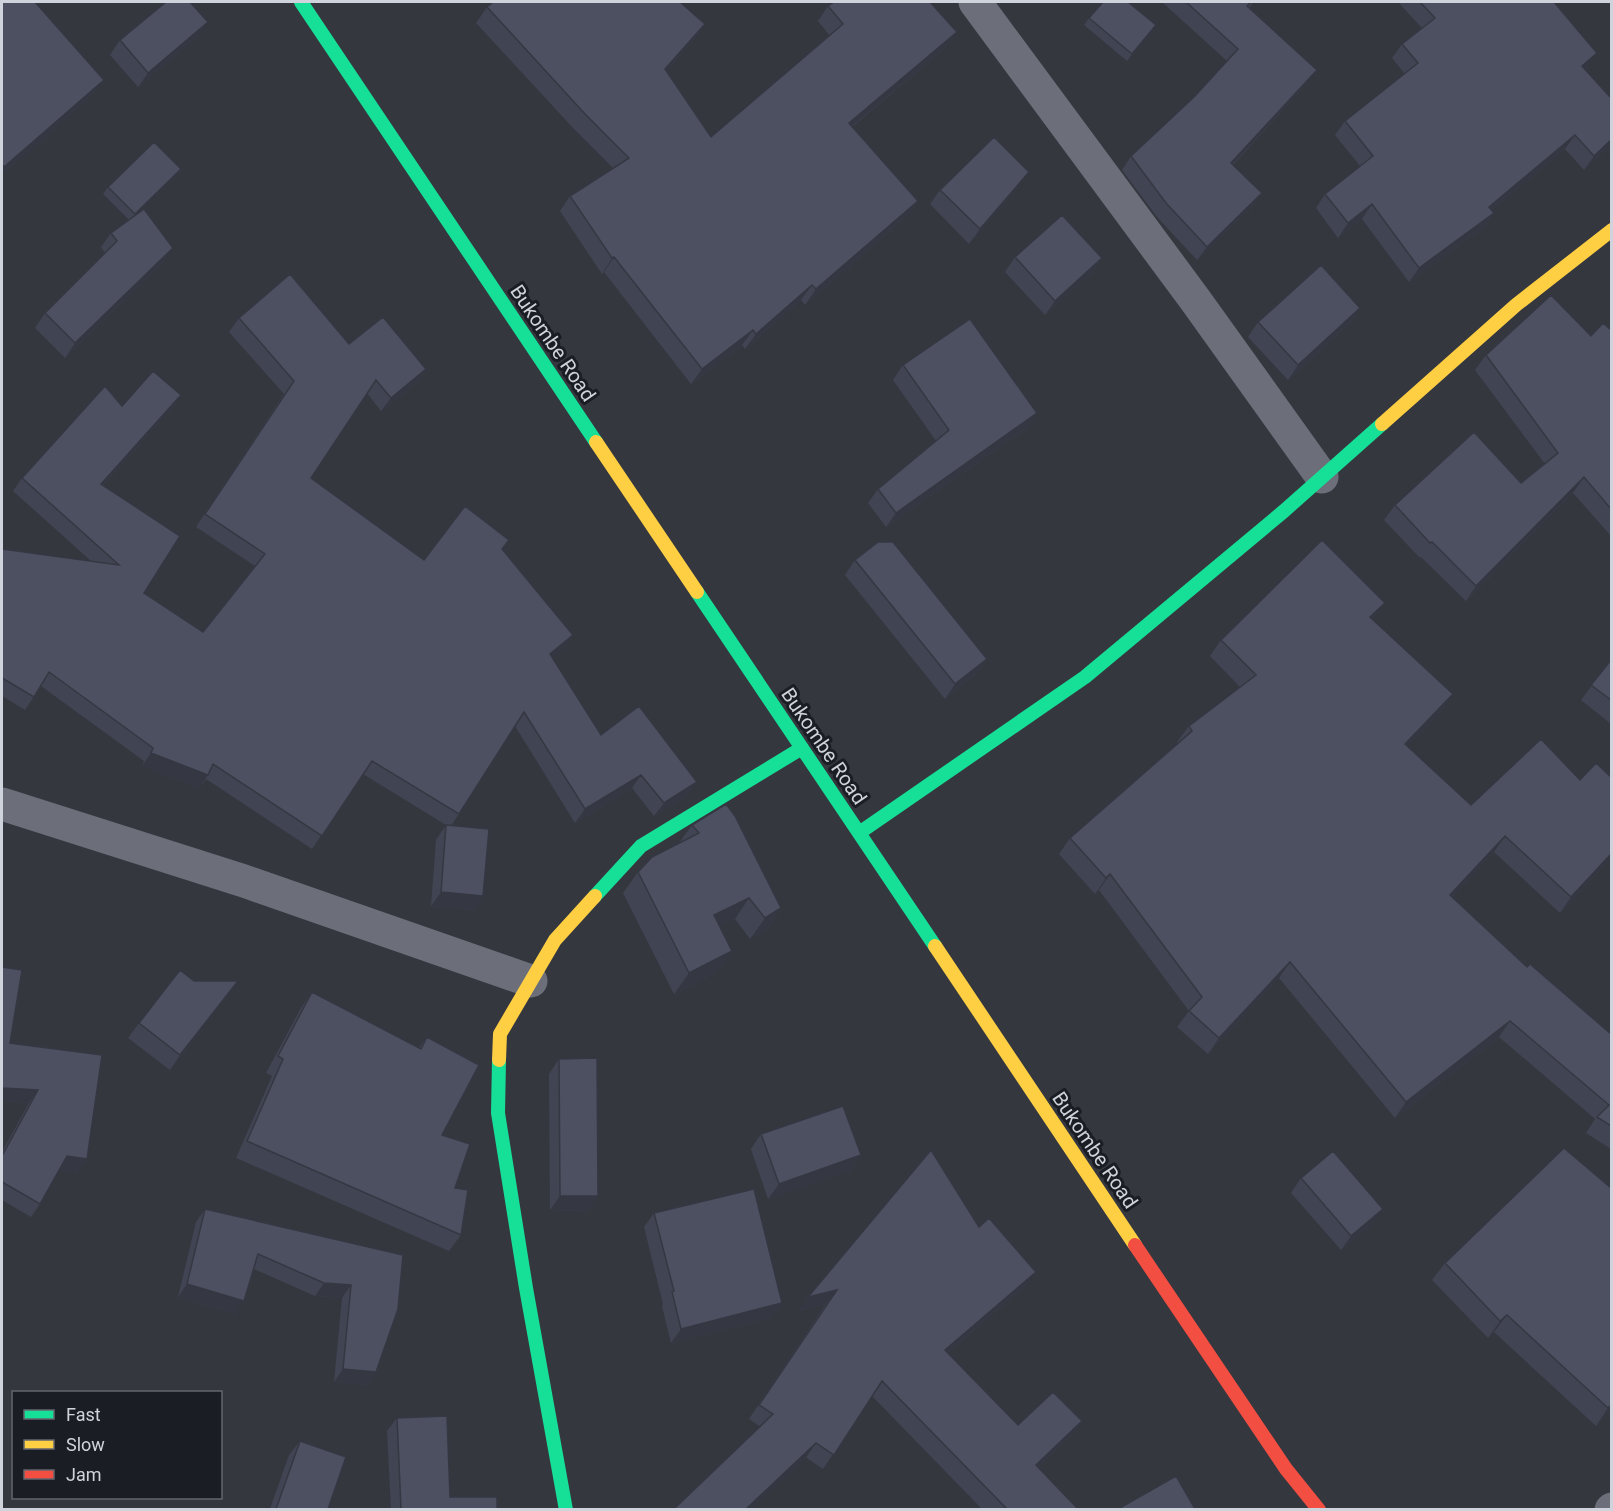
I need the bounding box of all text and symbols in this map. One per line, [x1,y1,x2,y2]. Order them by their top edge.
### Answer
street label: Bukombe Road [505,280,601,406]
street label: Bukombe Road [776,683,872,809]
street label: Bukombe Road [1047,1087,1143,1213]
legend [12,1391,222,1499]
text: Fast [66,1404,101,1425]
text: Slow [66,1434,105,1455]
text: Jam [66,1464,102,1485]

